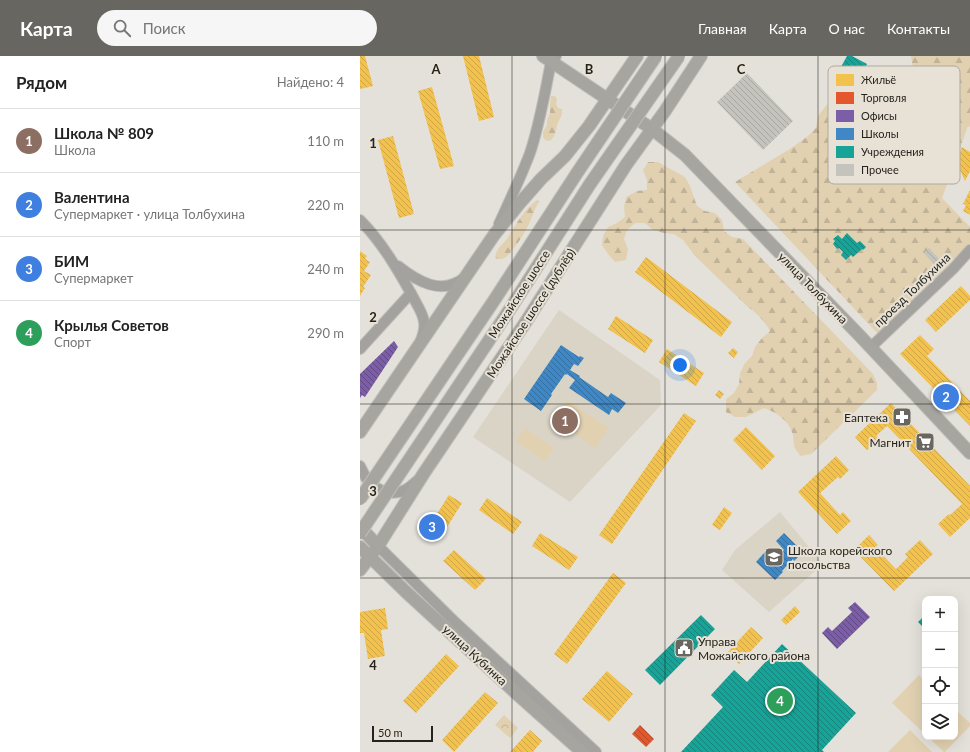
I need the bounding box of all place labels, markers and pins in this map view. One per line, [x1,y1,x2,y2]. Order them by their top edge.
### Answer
pin: 2 [933,382,959,412]
pin: 1 [552,406,578,436]
pharmacy icon: Еаптека [891,406,913,428]
place label: Еаптека [844,410,888,425]
supermarket icon: Магнит [914,431,936,453]
place label: Магнит [869,435,911,450]
pin: 3 [419,512,445,542]
place label: Школа корейского посольства [788,543,892,572]
school or university icon: Школа корейского посольства [763,546,785,568]
place label: Управа Можайского района [698,634,810,663]
public building icon: Управа Можайского района [673,637,695,659]
pin: 4 [767,686,793,716]

